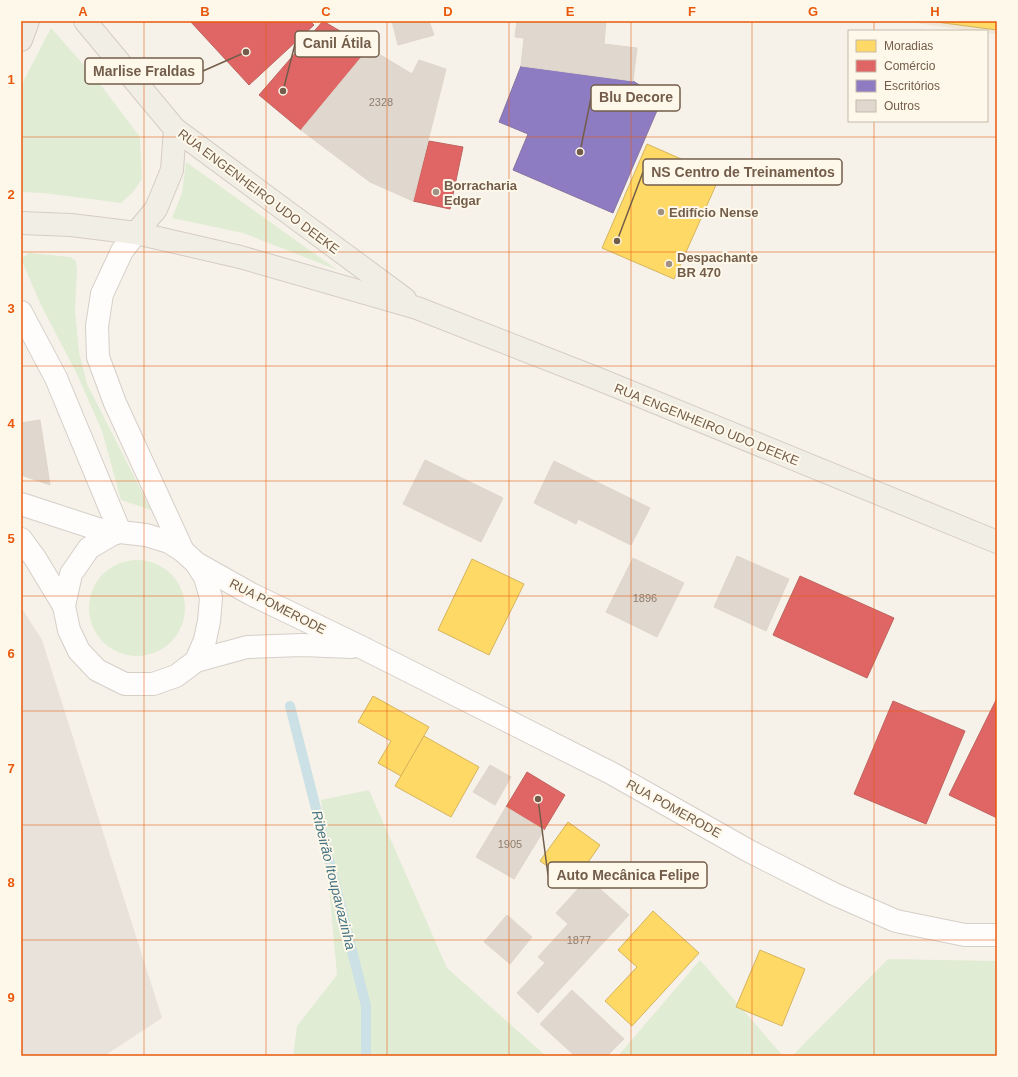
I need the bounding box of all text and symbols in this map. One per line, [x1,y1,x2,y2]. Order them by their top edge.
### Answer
text: A [78,4,88,19]
text: B [200,4,210,19]
text: C [321,4,331,19]
text: D [443,4,453,19]
text: E [566,4,575,19]
text: F [688,4,696,19]
text: G [808,4,818,19]
text: H [930,4,940,19]
legend [848,30,988,122]
callout: Canil Átila [295,31,379,57]
text: Canil Átila [303,35,371,51]
text: Moradias [884,39,933,53]
callout: Marlise Fraldas [85,58,203,84]
text: Comércio [884,59,936,73]
text: Marlise Fraldas [93,63,195,79]
text: 1 [7,72,15,87]
text: Escritórios [884,79,940,93]
callout: Blu Decore [591,85,680,111]
text: Blu Decore [599,89,673,105]
house number: 2328 [369,96,393,108]
text: Outros [884,99,920,113]
street label: RUA ENGENHEIRO UDO DEEKE [175,126,343,257]
callout: NS Centro de Treinamentos [643,159,842,185]
text: NS Centro de Treinamentos [651,164,835,180]
place label: Borracharia Edgar [444,178,518,208]
text: 2 [7,187,15,202]
marker: Borracharia Edgar [431,187,441,197]
place label: Edifício Nense [669,205,759,220]
marker: Edifício Nense [656,207,666,217]
place label: Despachante BR 470 [677,250,758,280]
marker: Despachante BR 470 [664,259,674,269]
text: 3 [7,301,15,316]
street label: RUA ENGENHEIRO UDO DEEKE [612,380,802,469]
text: 4 [7,416,15,431]
text: 5 [7,531,15,546]
street label: RUA POMERODE [227,576,329,637]
house number: 1896 [633,592,657,604]
text: 6 [7,646,15,661]
text: 7 [7,761,15,776]
street label: RUA POMERODE [624,776,724,841]
water label: Ribeirão Itoupavazinha [309,809,359,952]
house number: 1905 [498,838,522,850]
callout: Auto Mecânica Felipe [548,862,707,888]
text: Auto Mecânica Felipe [556,867,700,883]
text: 8 [7,875,15,890]
house number: 1877 [567,934,591,946]
text: 9 [7,990,15,1005]

